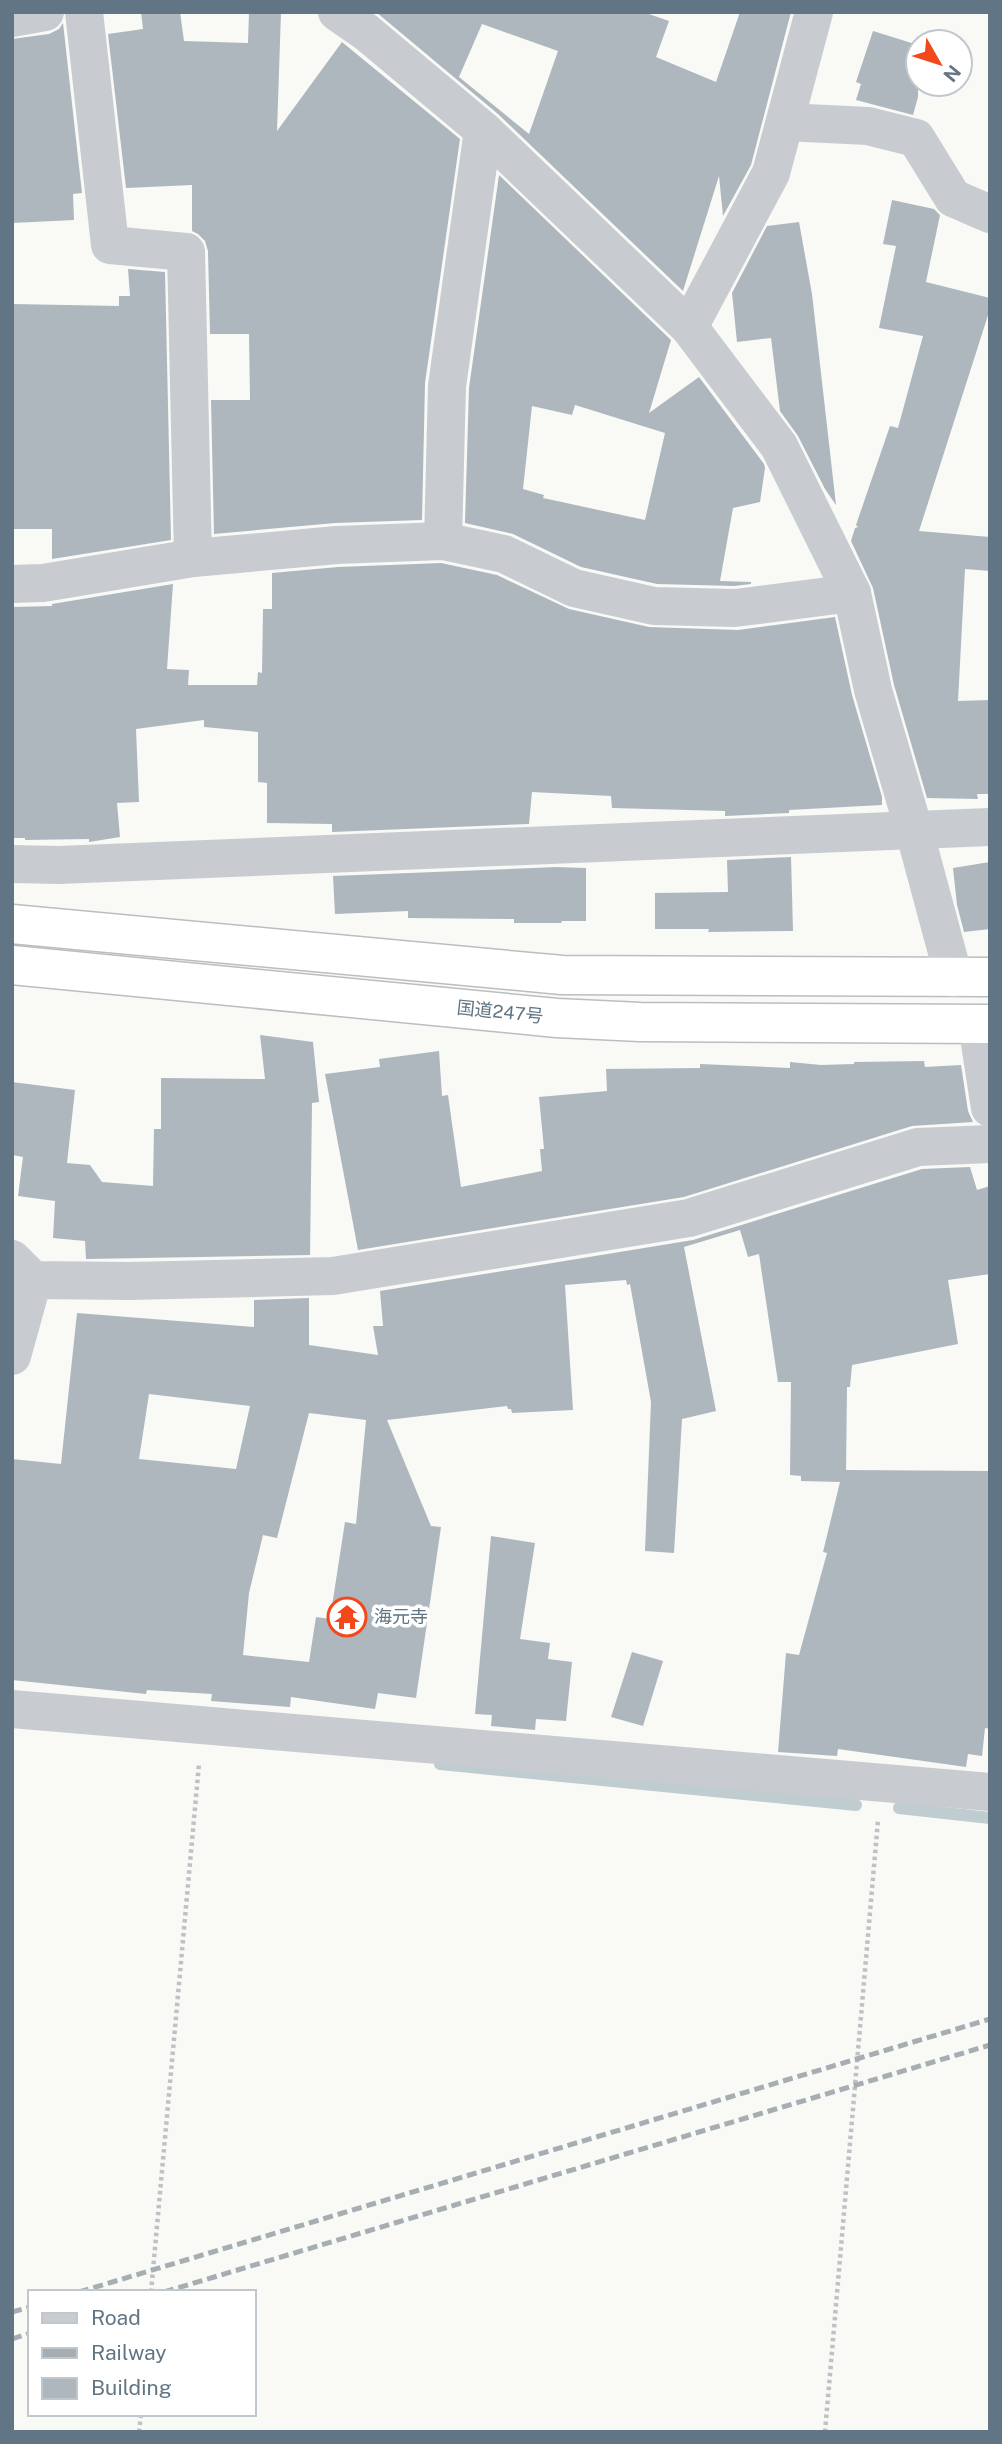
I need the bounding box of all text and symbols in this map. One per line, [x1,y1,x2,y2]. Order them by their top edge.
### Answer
north arrow [904,28,974,98]
text: N [939,61,965,86]
street label: 国道247号 [456,997,544,1026]
temple icon: 海元寺 [326,1596,368,1638]
place label: 海元寺 [374,1606,428,1627]
legend [28,2290,256,2416]
text: Road [91,2305,141,2330]
text: Railway [91,2340,167,2365]
text: Building [91,2375,172,2400]

